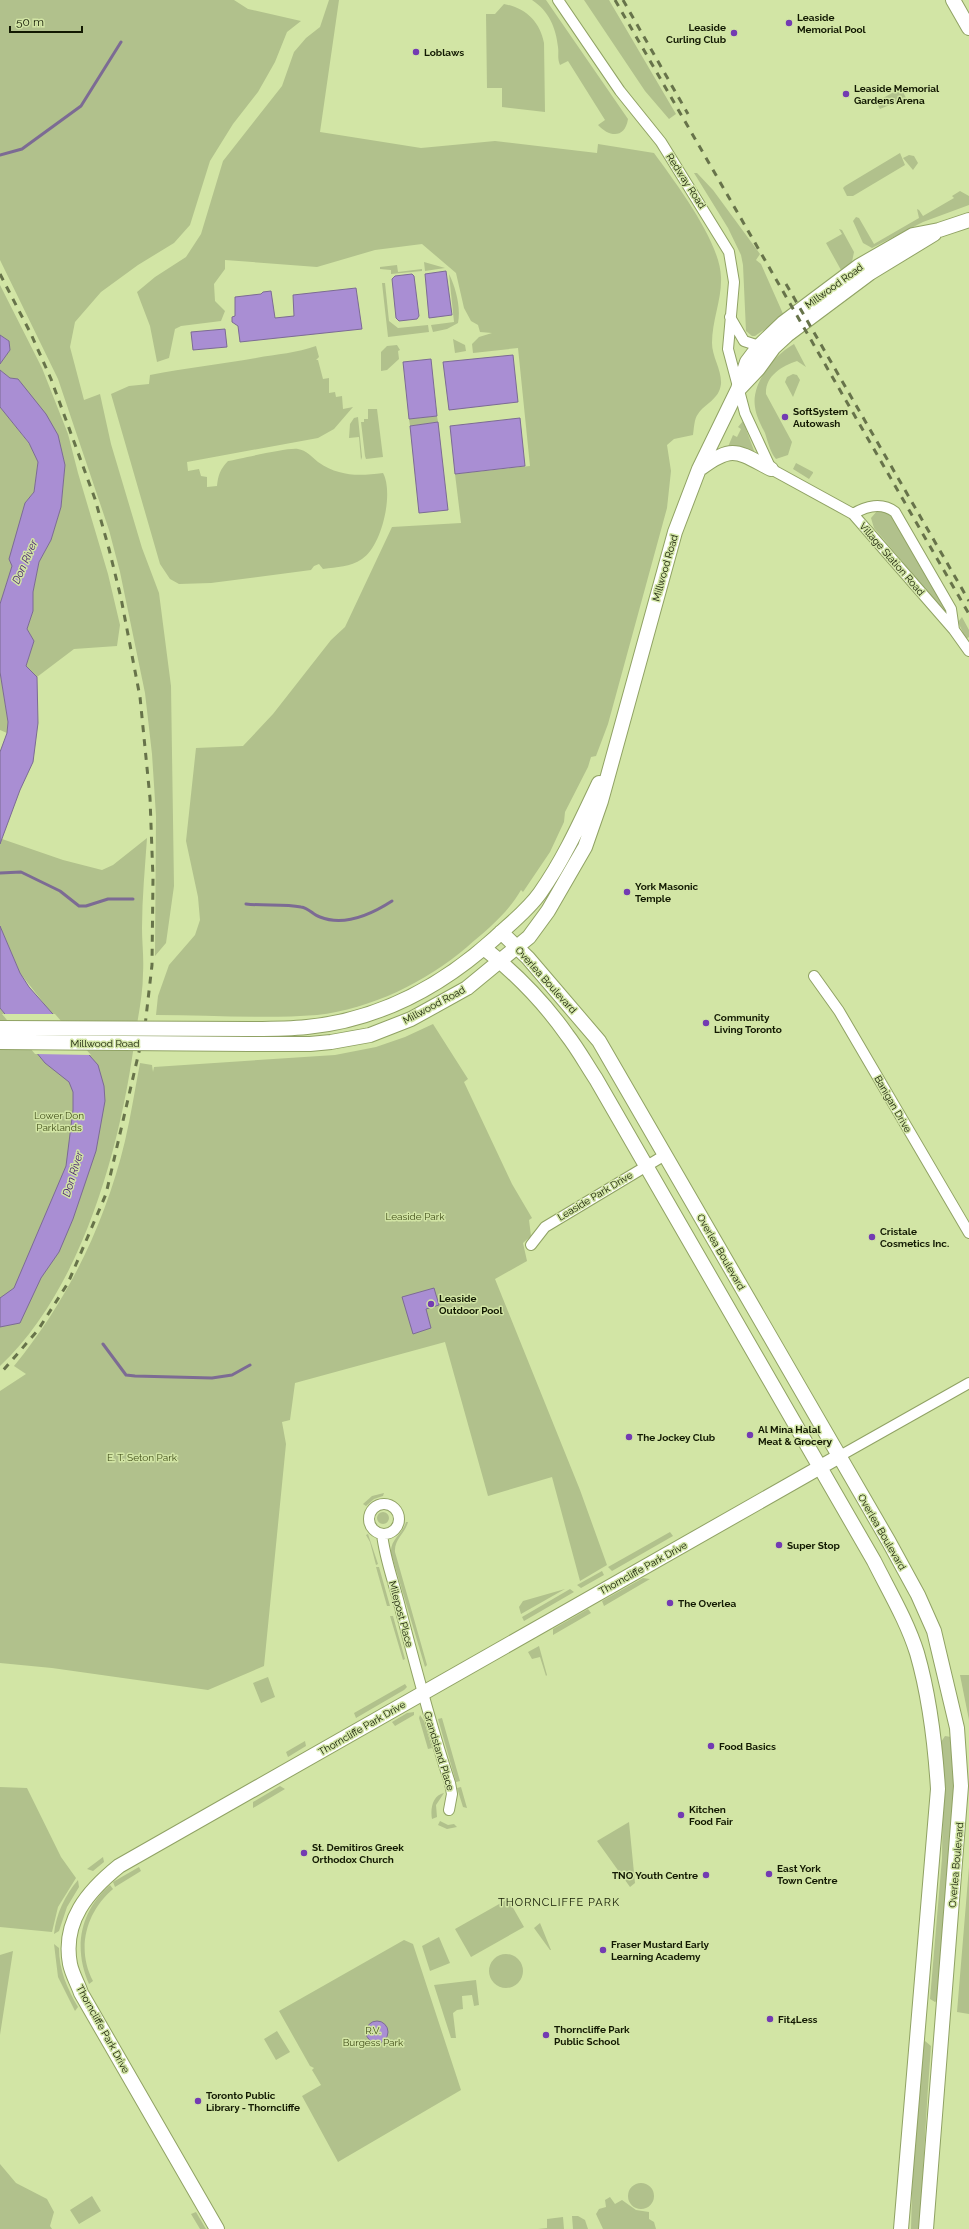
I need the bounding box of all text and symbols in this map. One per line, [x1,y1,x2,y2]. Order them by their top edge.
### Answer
scale bar [10,8,82,34]
place label: Leaside Memorial Pool [797,12,867,35]
text: 50 m [16,15,44,29]
marker: Leaside Memorial Pool [784,18,794,28]
place label: Leaside Curling Club [666,22,727,45]
marker: Leaside Curling Club [729,28,739,38]
marker: Loblaws [411,47,421,57]
place label: Loblaws [424,47,464,58]
place label: Leaside Memorial Gardens Arena [854,83,940,106]
marker: Leaside Memorial Gardens Arena [841,89,851,99]
street label: Redway Road [664,151,708,211]
street label: Millwood Road [803,261,865,311]
place label: SoftSystem Autowash [793,406,848,429]
marker: SoftSystem Autowash [780,412,790,422]
street label: Village Station Road [857,520,927,598]
street label: Millwood Road [650,533,680,603]
water label: Don River [10,537,41,586]
place label: York Masonic Temple [635,881,699,904]
marker: York Masonic Temple [622,887,632,897]
street label: Overlea Boulevard [513,944,579,1016]
street label: Millwood Road [401,984,467,1026]
place label: Community Living Toronto [714,1012,782,1035]
marker: Community Living Toronto [701,1018,711,1028]
street label: Millwood Road [71,1038,139,1049]
street label: Banigan Drive [872,1074,914,1135]
park label: Lower Don Parklands [34,1110,84,1133]
water label: Don River [60,1148,86,1198]
street label: Leaside Park Drive [556,1169,635,1223]
park label: Leaside Park [385,1211,445,1222]
street label: Overlea Boulevard [695,1212,747,1292]
place label: Cristale Cosmetics Inc. [880,1226,949,1249]
marker: Cristale Cosmetics Inc. [867,1232,877,1242]
place label: Leaside Outdoor Pool [439,1293,503,1316]
marker: Leaside Outdoor Pool [426,1299,436,1309]
place label: Al Mina Halal Meat & Grocery [758,1424,833,1447]
marker: Al Mina Halal Meat & Grocery [745,1430,755,1440]
marker: The Jockey Club [624,1432,634,1442]
place label: The Jockey Club [637,1432,716,1443]
park label: E. T. Seton Park [107,1452,178,1463]
street label: Overlea Boulevard [856,1492,908,1572]
street label: Thorncliffe Park Drive [597,1539,689,1597]
marker: Super Stop [774,1540,784,1550]
place label: Super Stop [787,1540,841,1551]
street label: Milepost Place [387,1580,415,1648]
marker: The Overlea [665,1598,675,1608]
place label: The Overlea [678,1598,737,1609]
street label: Thorncliffe Park Drive [317,1699,408,1757]
street label: Grandstand Place [422,1710,456,1792]
marker: Food Basics [706,1741,716,1751]
place label: Food Basics [719,1741,776,1752]
place label: Kitchen Food Fair [689,1804,733,1827]
marker: Kitchen Food Fair [676,1810,686,1820]
street label: Overlea Boulevard [947,1822,965,1908]
place label: St. Demitiros Greek Orthodox Church [312,1842,404,1865]
marker: St. Demitiros Greek Orthodox Church [299,1848,309,1858]
place label: East York Town Centre [777,1863,837,1886]
marker: East York Town Centre [764,1869,774,1879]
place label: TNO Youth Centre [612,1870,698,1881]
marker: TNO Youth Centre [701,1870,711,1880]
district label: THORNCLIFFE PARK [498,1896,620,1909]
place label: Fraser Mustard Early Learning Academy [611,1939,710,1962]
marker: Fraser Mustard Early Learning Academy [598,1945,608,1955]
street label: Thorncliffe Park Drive [74,1983,132,2075]
marker: Fit4Less [765,2014,775,2024]
place label: Fit4Less [778,2014,818,2025]
place label: Thorncliffe Park Public School [554,2024,630,2047]
park label: R.V. Burgess Park [343,2025,404,2048]
marker: Thorncliffe Park Public School [541,2030,551,2040]
place label: Toronto Public Library - Thorncliffe [206,2090,300,2113]
marker: Toronto Public Library - Thorncliffe [193,2096,203,2106]

